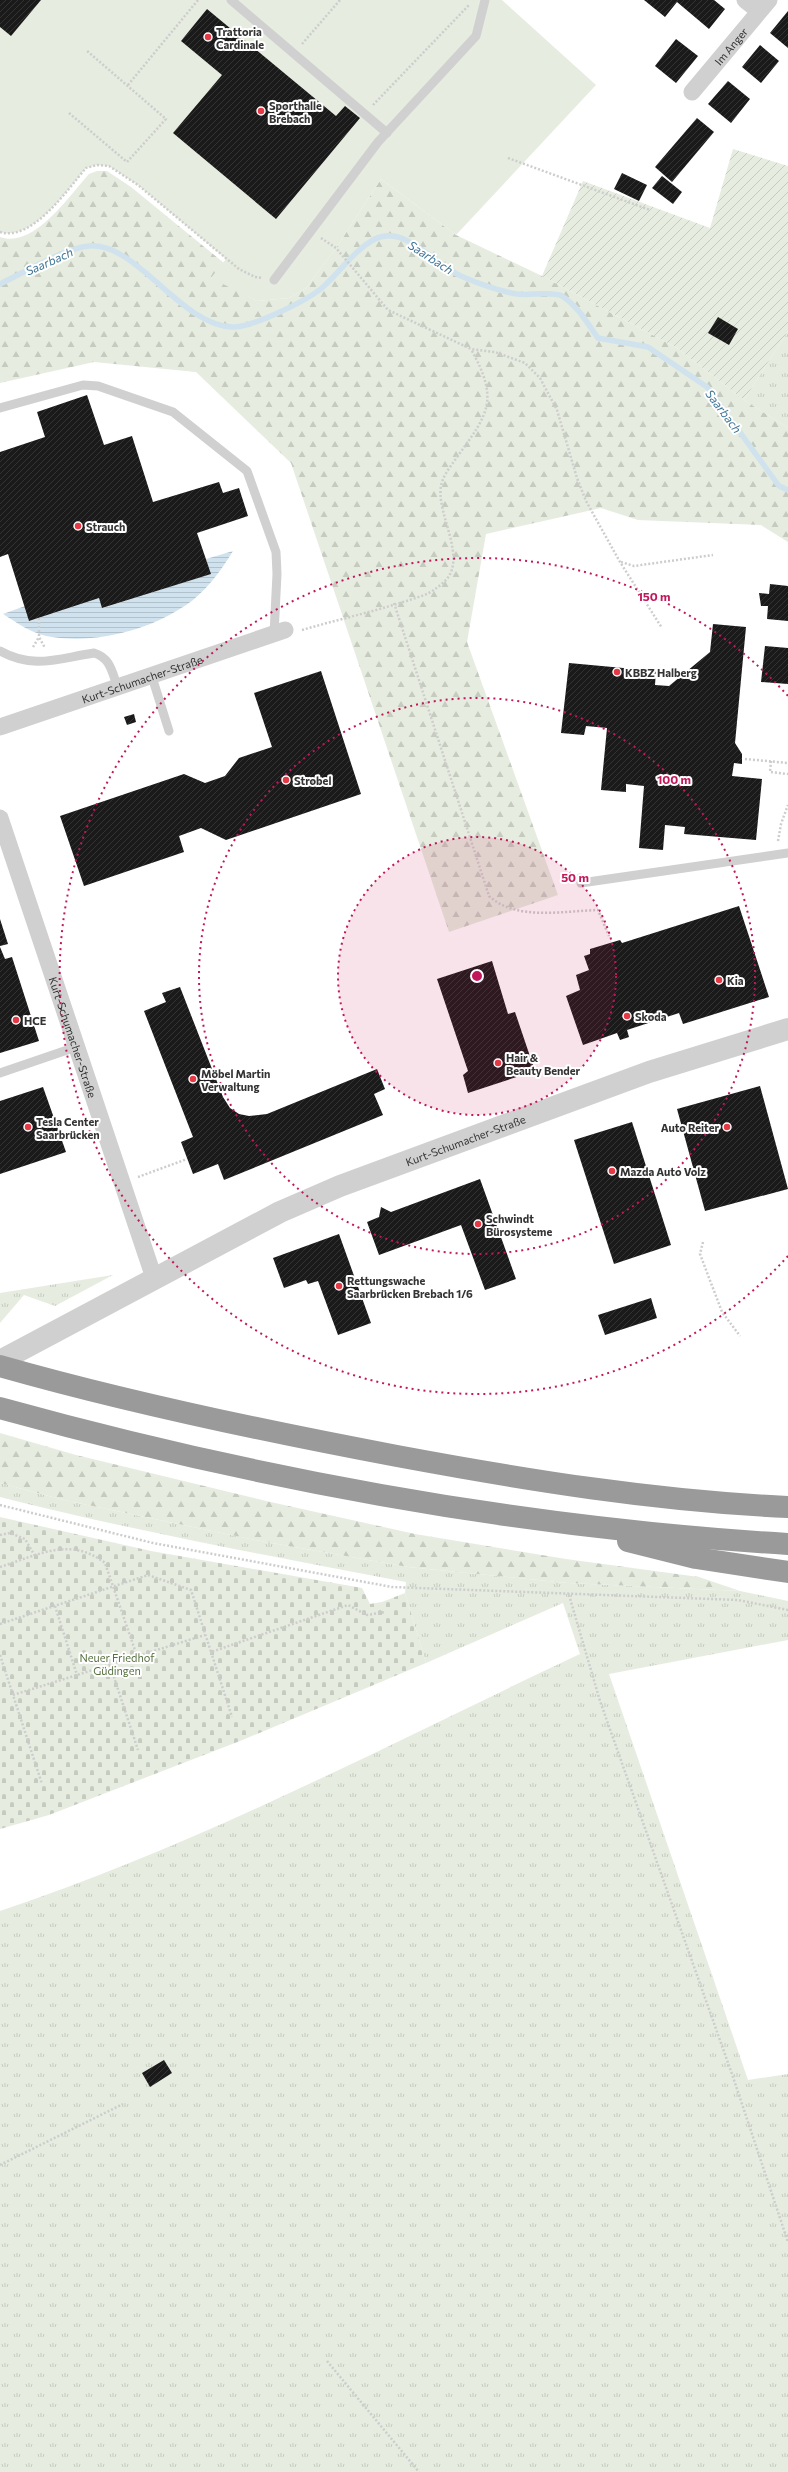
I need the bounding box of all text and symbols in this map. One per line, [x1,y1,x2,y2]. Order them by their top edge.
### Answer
street label: Im Anger [711,24,750,67]
place label: Trattoria Cardinale [216,25,264,51]
marker: Trattoria Cardinale [203,32,213,42]
place label: Sporthalle Brebach [269,99,322,125]
marker: Sporthalle Brebach [256,106,266,116]
water label: Saarbach [406,237,456,277]
water label: Saarbach [23,244,75,278]
water label: Saarbach [703,387,745,436]
place label: Strauch [86,520,125,533]
marker: Strauch [73,521,83,531]
text: 150 m [637,589,671,603]
street label: Kurt-Schumacher-Straße [80,652,204,705]
place label: KBBZ Halberg [625,666,697,679]
marker: KBBZ Halberg [612,667,622,677]
text: 100 m [657,772,691,786]
place label: Strobel [294,774,331,787]
marker: Strobel [281,775,291,785]
text: 50 m [561,870,589,884]
centre of rings [470,969,484,983]
place label: Kia [727,974,744,987]
street label: Kurt-Schumacher-Straße [47,975,100,1099]
marker: Kia [714,975,724,985]
place label: Skoda [635,1010,667,1023]
marker: Skoda [622,1011,632,1021]
place label: HCE [24,1014,47,1027]
marker: HCE [11,1015,21,1025]
place label: Hair & Beauty Bender [506,1051,581,1077]
marker: Hair & Beauty Bender [493,1058,503,1068]
place label: Möbel Martin Verwaltung [201,1067,270,1093]
marker: Möbel Martin Verwaltung [188,1074,198,1084]
street label: Kurt-Schumacher-Straße [403,1112,527,1168]
place label: Tesla Center Saarbrücken [36,1115,100,1141]
place label: Auto Reiter [661,1121,719,1134]
marker: Tesla Center Saarbrücken [23,1122,33,1132]
marker: Auto Reiter [722,1122,732,1132]
place label: Mazda Auto Volz [620,1165,706,1178]
marker: Mazda Auto Volz [607,1166,617,1176]
place label: Schwindt Bürosysteme [486,1212,552,1238]
marker: Schwindt Bürosysteme [473,1219,483,1229]
place label: Rettungswache Saarbrücken Brebach 1/6 [347,1274,473,1300]
marker: Rettungswache Saarbrücken Brebach 1/6 [334,1281,344,1291]
park label: Neuer Friedhof Güdingen [79,1651,155,1677]

